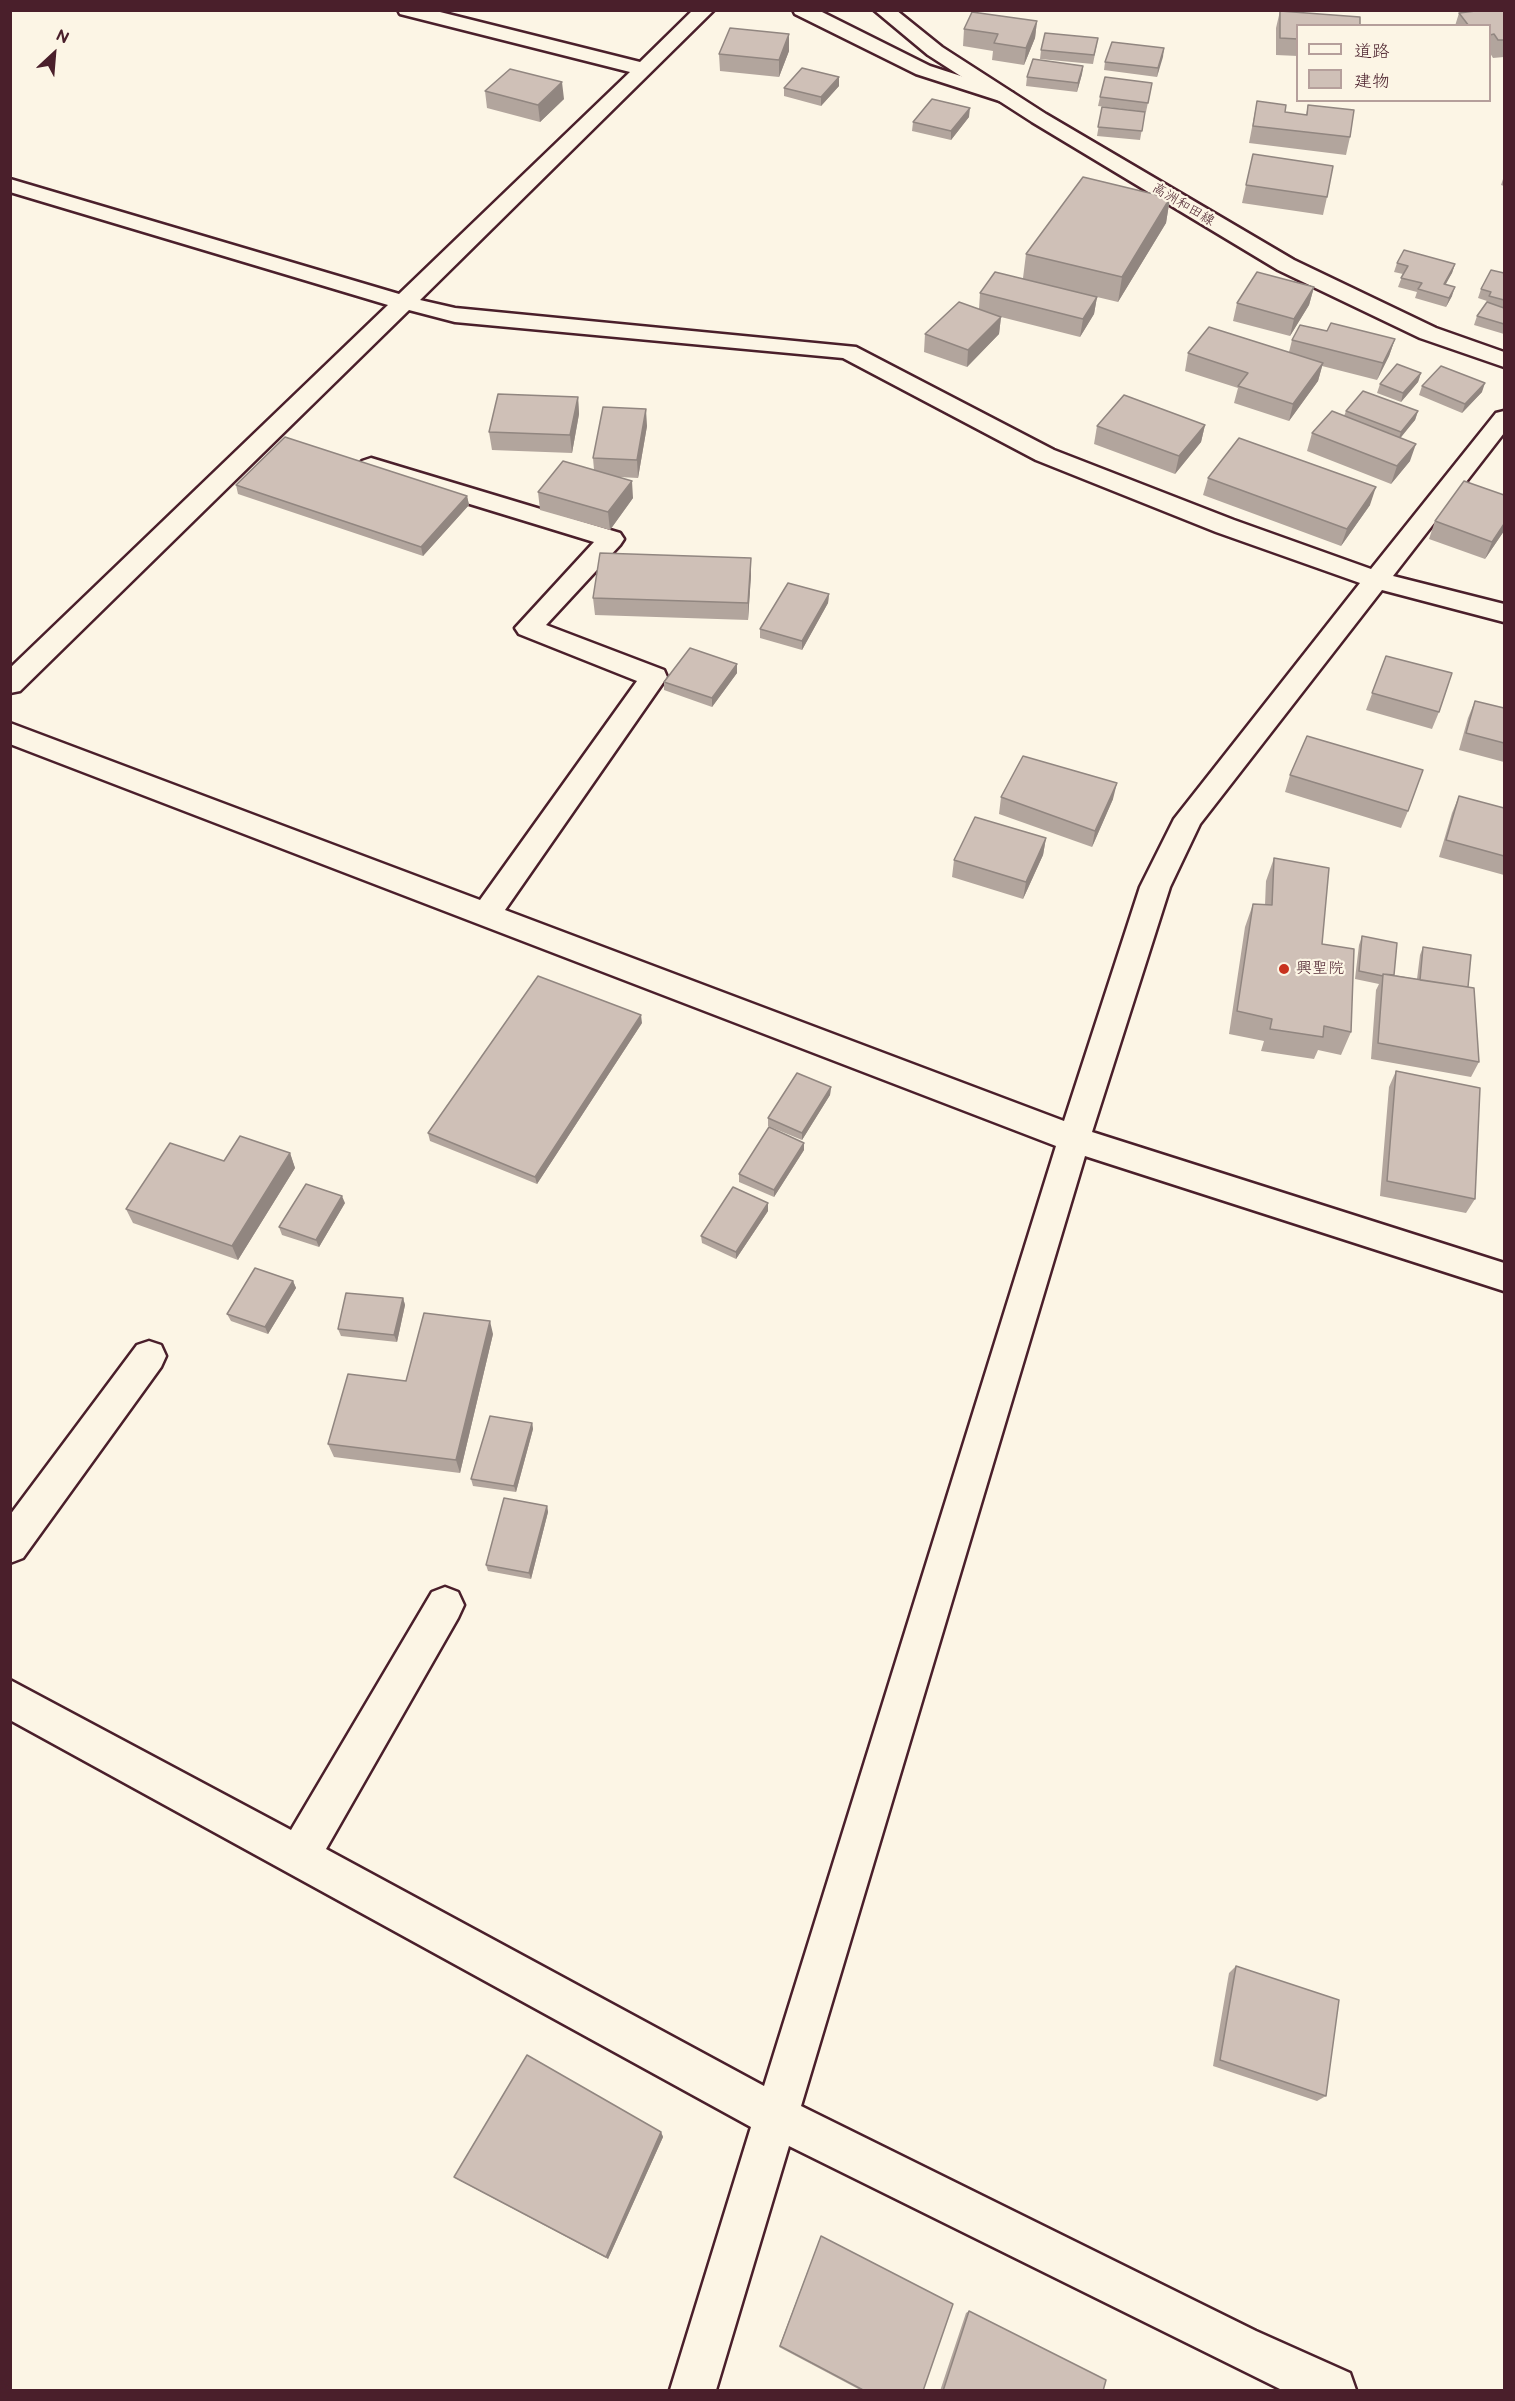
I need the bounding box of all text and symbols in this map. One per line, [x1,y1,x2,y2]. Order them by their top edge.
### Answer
north arrow [24,24,84,84]
legend [1296,24,1491,102]
text: N [53,26,72,49]
text: 道路 [1354,41,1390,62]
text: 建物 [1354,71,1390,92]
street label: 高洲和田線 [1149,180,1217,230]
place label: 興聖院 [1296,959,1344,979]
marker: 興聖院 [1277,962,1291,976]

